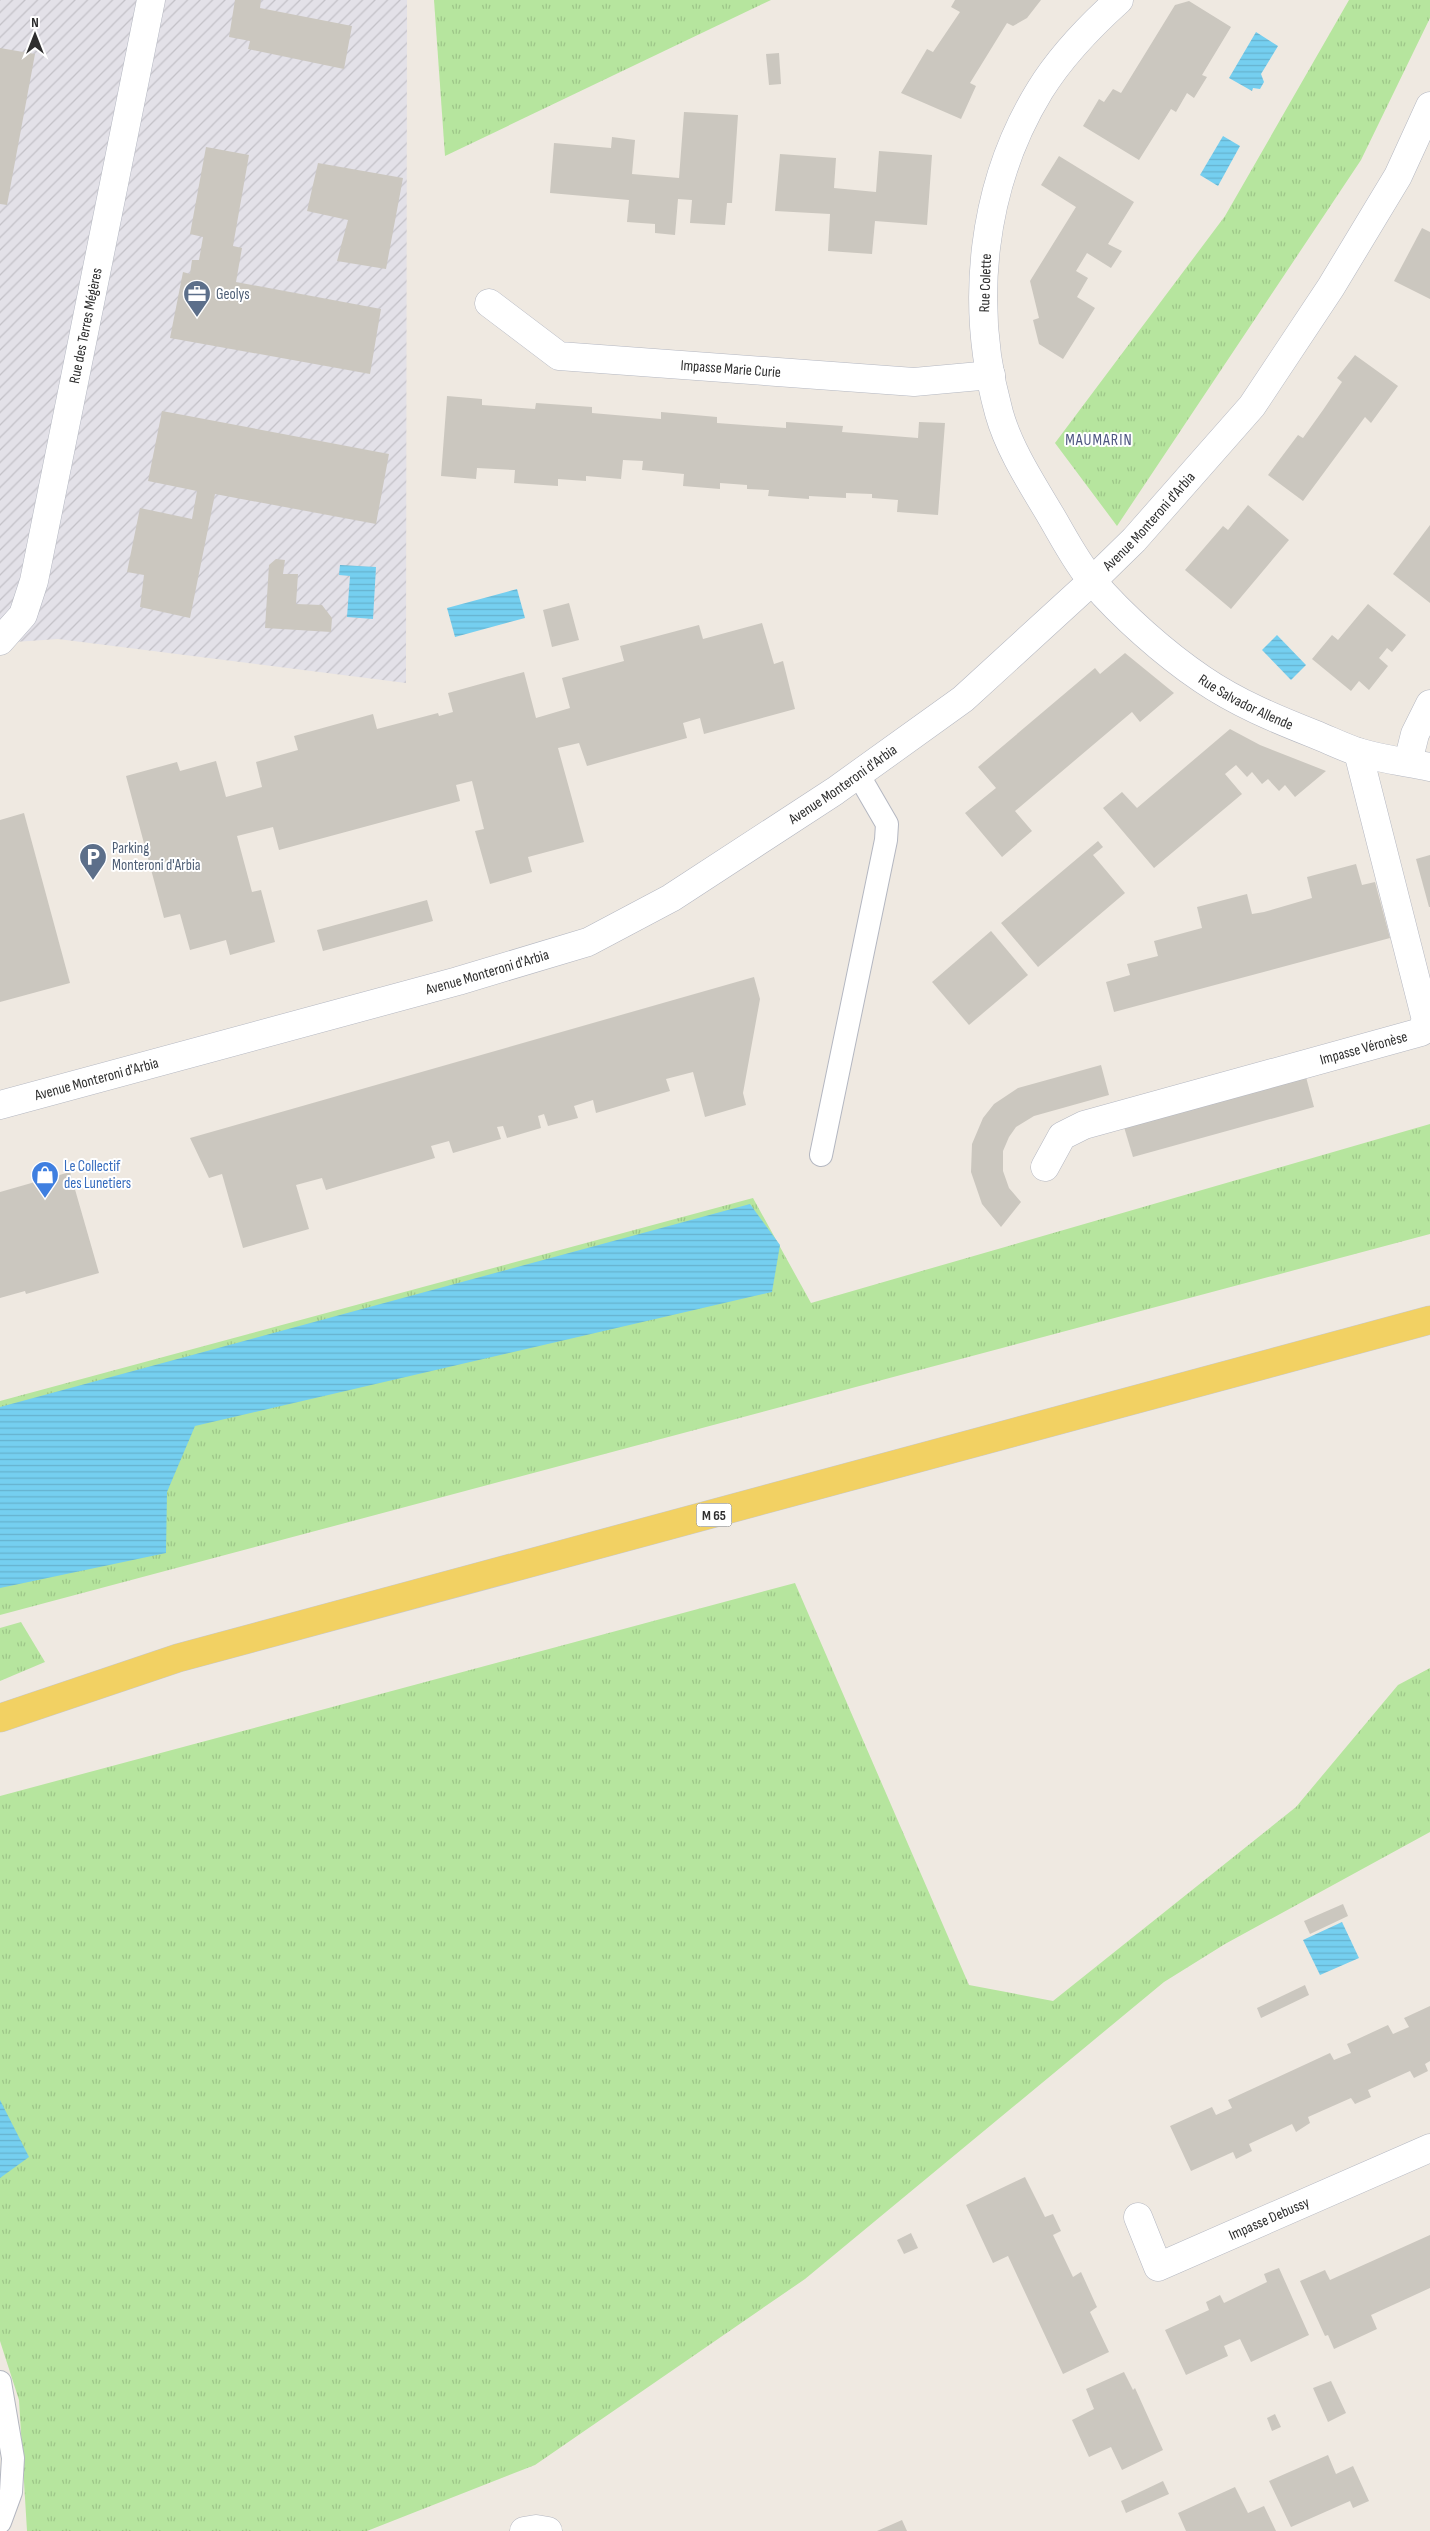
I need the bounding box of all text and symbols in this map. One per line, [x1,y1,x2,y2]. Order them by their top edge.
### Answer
north arrow [10,10,60,60]
text: N [31,14,39,31]
street label: Rue Colette [975,253,996,313]
street label: Rue des Terres Mégères [65,266,107,385]
office icon: Geolys [182,279,212,318]
place label: Geolys [216,285,250,304]
street label: Impasse Marie Curie [680,356,782,382]
district label: MAUMARIN [1065,431,1133,450]
street label: Avenue Monteroni d'Arbia [1098,468,1200,576]
street label: Rue Salvador Allende [1194,670,1296,735]
street label: Avenue Monteroni d'Arbia [784,740,901,829]
place label: Parking Monteroni d'Arbia [112,839,201,875]
parking icon: Parking Monteroni d'Arbia [78,842,108,881]
street label: Avenue Monteroni d'Arbia [423,945,551,1000]
street label: Impasse Véronèse [1318,1027,1410,1069]
street label: Avenue Monteroni d'Arbia [32,1053,161,1105]
place label: Le Collectif des Lunetiers [64,1157,131,1193]
shop icon: Le Collectif des Lunetiers [30,1160,60,1199]
road number: M 65 [696,1504,732,1526]
street label: Impasse Debussy [1226,2193,1313,2245]

